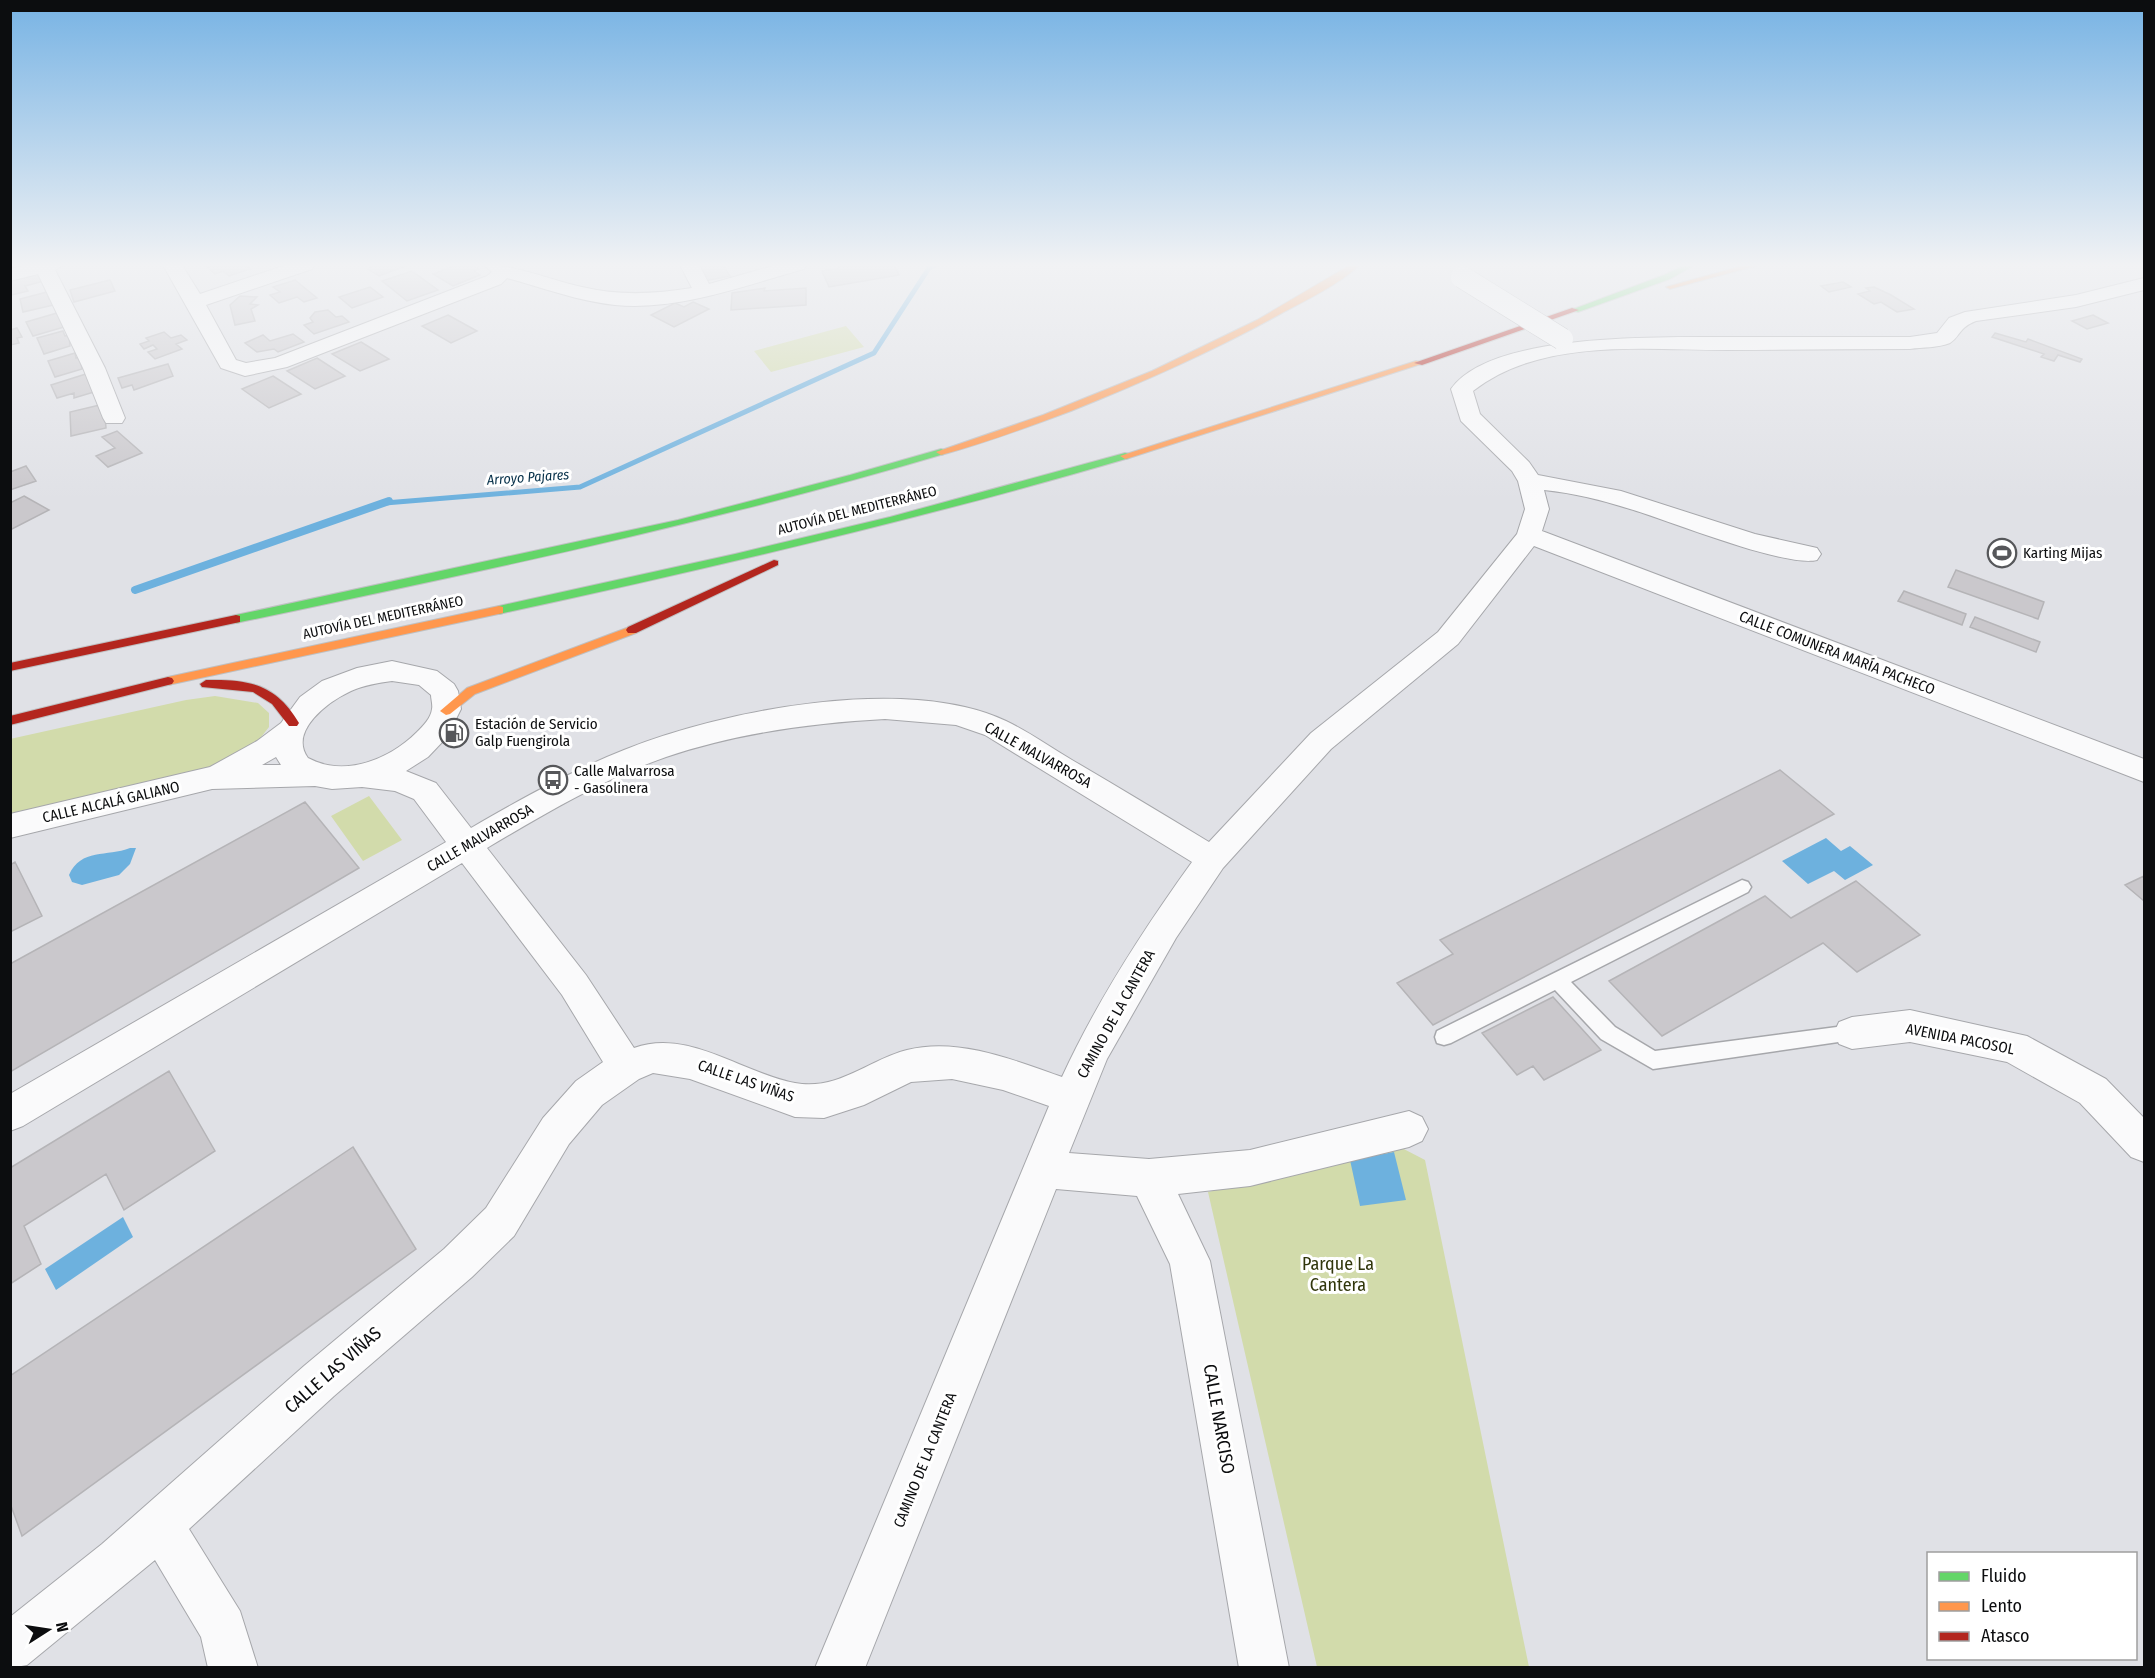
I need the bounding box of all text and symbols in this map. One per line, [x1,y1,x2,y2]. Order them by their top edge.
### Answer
water label: Arroyo Pajares [485,466,570,489]
street label: AUTOVÍA DEL MEDITERRÁNEO [776,481,939,539]
sports icon: Karting Mijas [1986,537,2018,569]
place label: Karting Mijas [2023,544,2102,562]
street label: AUTOVÍA DEL MEDITERRÁNEO [301,591,465,643]
street label: CALLE COMUNERA MARÍA PACHECO [1737,607,1937,699]
place label: Estación de Servicio Galp Fuengirola [475,715,598,750]
fuel station icon: Estación de Servicio Galp Fuengirola [438,717,470,749]
street label: CALLE MALVARROSA [981,718,1095,792]
place label: Calle Malvarrosa - Gasolinera [574,762,675,797]
bus stop icon: Calle Malvarrosa - Gasolinera [537,764,569,796]
street label: CALLE ALCALÁ GALIANO [41,777,181,827]
street label: CALLE MALVARROSA [424,800,536,876]
street label: CAMINO DE LA CANTERA [1073,947,1159,1081]
street label: AVENIDA PACOSOL [1904,1020,2016,1058]
street label: CALLE LAS VIÑAS [695,1056,797,1106]
park label: Parque La Cantera [1302,1253,1374,1296]
street label: CALLE LAS VIÑAS [280,1322,386,1418]
street label: CALLE NARCISO [1198,1362,1240,1476]
street label: CAMINO DE LA CANTERA [890,1390,960,1530]
legend [1927,1552,2137,1660]
text: Fluido [1981,1565,2027,1587]
text: Lento [1981,1595,2022,1617]
north arrow [18,1600,78,1660]
text: N [52,1620,72,1634]
text: Atasco [1981,1625,2029,1647]

